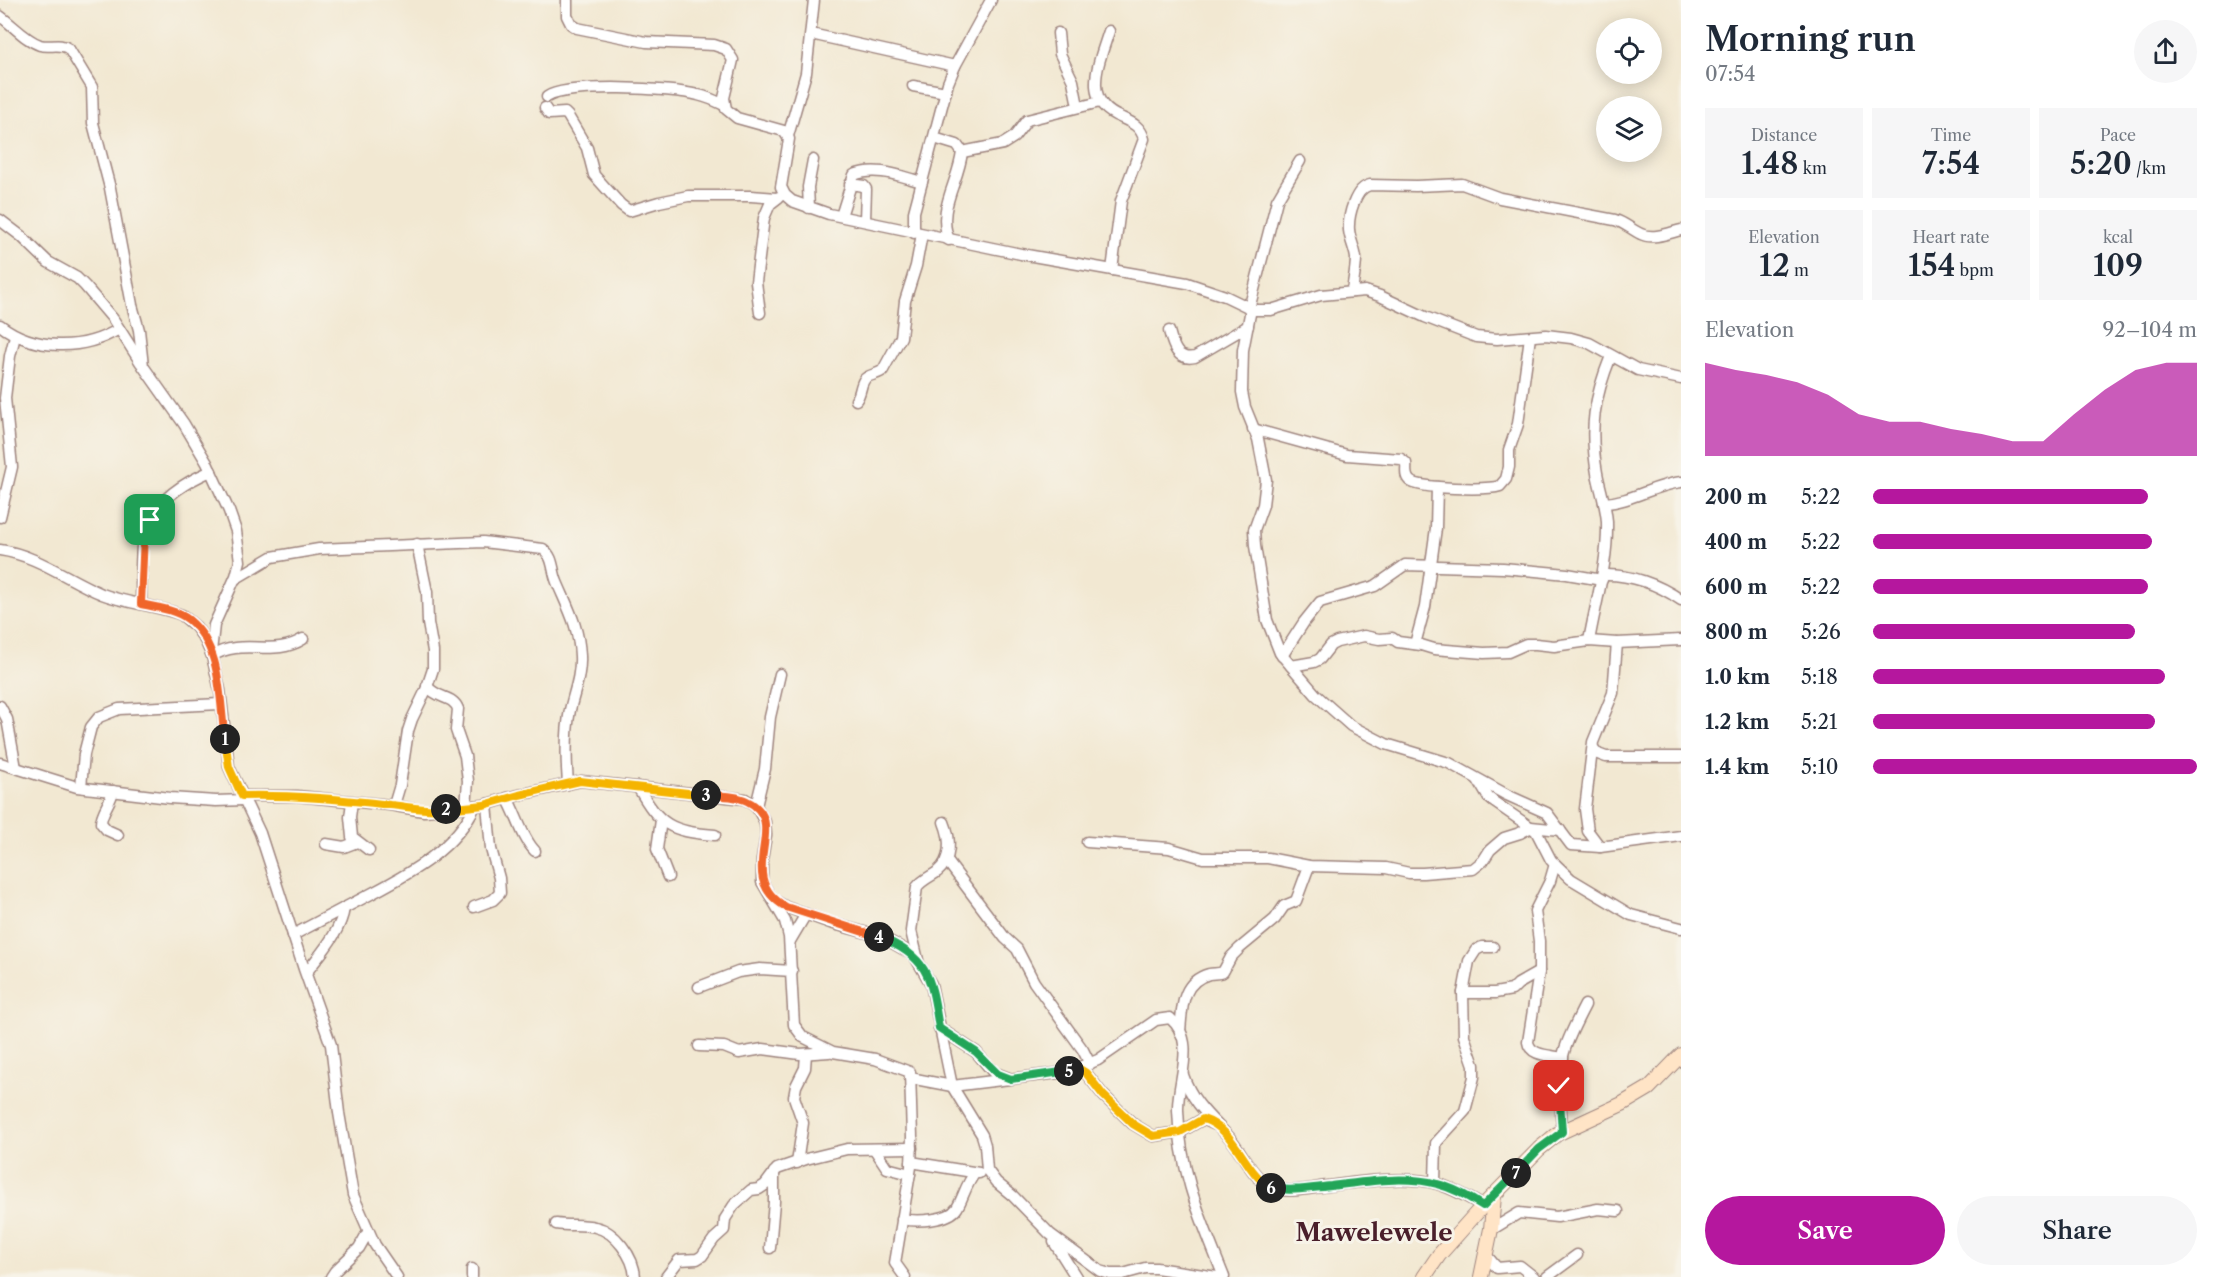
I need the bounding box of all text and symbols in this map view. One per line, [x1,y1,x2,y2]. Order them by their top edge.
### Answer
map controls [1596,18,1662,162]
button: locate [1596,18,1662,84]
text: Morning run [1705,19,1916,60]
button: share [2134,20,2197,83]
text: 07:54 [1705,62,1756,86]
button: layers [1596,96,1662,162]
text: Distance [1751,125,1817,145]
text: Time [1931,125,1971,145]
text: Pace [2100,125,2136,145]
text: 1.48 [1741,145,1798,182]
text: 7:54 [1922,145,1980,182]
text: 5:20 [2070,145,2132,182]
text: km [1798,158,1827,178]
text: /km [2132,158,2166,178]
text: Elevation [1748,227,1820,247]
text: Heart rate [1912,227,1990,247]
text: kcal [2103,227,2133,247]
text: 12 [1759,247,1790,284]
text: 154 [1908,247,1955,284]
text: 109 [2093,247,2143,284]
text: m [1790,260,1809,280]
text: bpm [1955,260,1994,280]
text: Elevation [1705,318,1794,342]
text: 92–104 m [2103,318,2197,342]
text: 200 m [1705,485,1767,509]
text: 5:22 [1801,485,1840,509]
pin [124,494,175,545]
icon: arrive [133,503,166,536]
text: 400 m [1705,530,1767,554]
text: 5:22 [1801,530,1840,554]
text: 600 m [1705,575,1767,599]
text: 5:22 [1801,575,1840,599]
text: 800 m [1705,620,1768,644]
text: 5:26 [1801,620,1841,644]
text: 1.0 km [1705,665,1770,689]
text: 5:18 [1801,665,1838,689]
text: 1.2 km [1705,710,1769,734]
text: 5:21 [1801,710,1837,734]
pin: 1 [210,724,240,754]
text: 1 [221,729,229,749]
text: 1.4 km [1705,755,1770,779]
text: 5:10 [1801,755,1839,779]
pin: 3 [691,780,721,810]
text: 3 [701,785,711,805]
pin: 2 [431,794,461,824]
text: 2 [441,799,451,819]
pin: 4 [864,922,894,952]
text: 4 [874,927,884,947]
pin: 5 [1054,1056,1084,1086]
pin [1533,1060,1584,1111]
text: 5 [1065,1061,1073,1081]
icon: check [1542,1069,1575,1102]
pin: 7 [1501,1158,1531,1188]
text: 7 [1512,1163,1520,1183]
pin: 6 [1256,1173,1286,1203]
text: 6 [1266,1178,1276,1198]
button: Save [1705,1196,1945,1265]
button: Share [1957,1196,2197,1265]
district label: Mawelewele [1295,1218,1453,1247]

